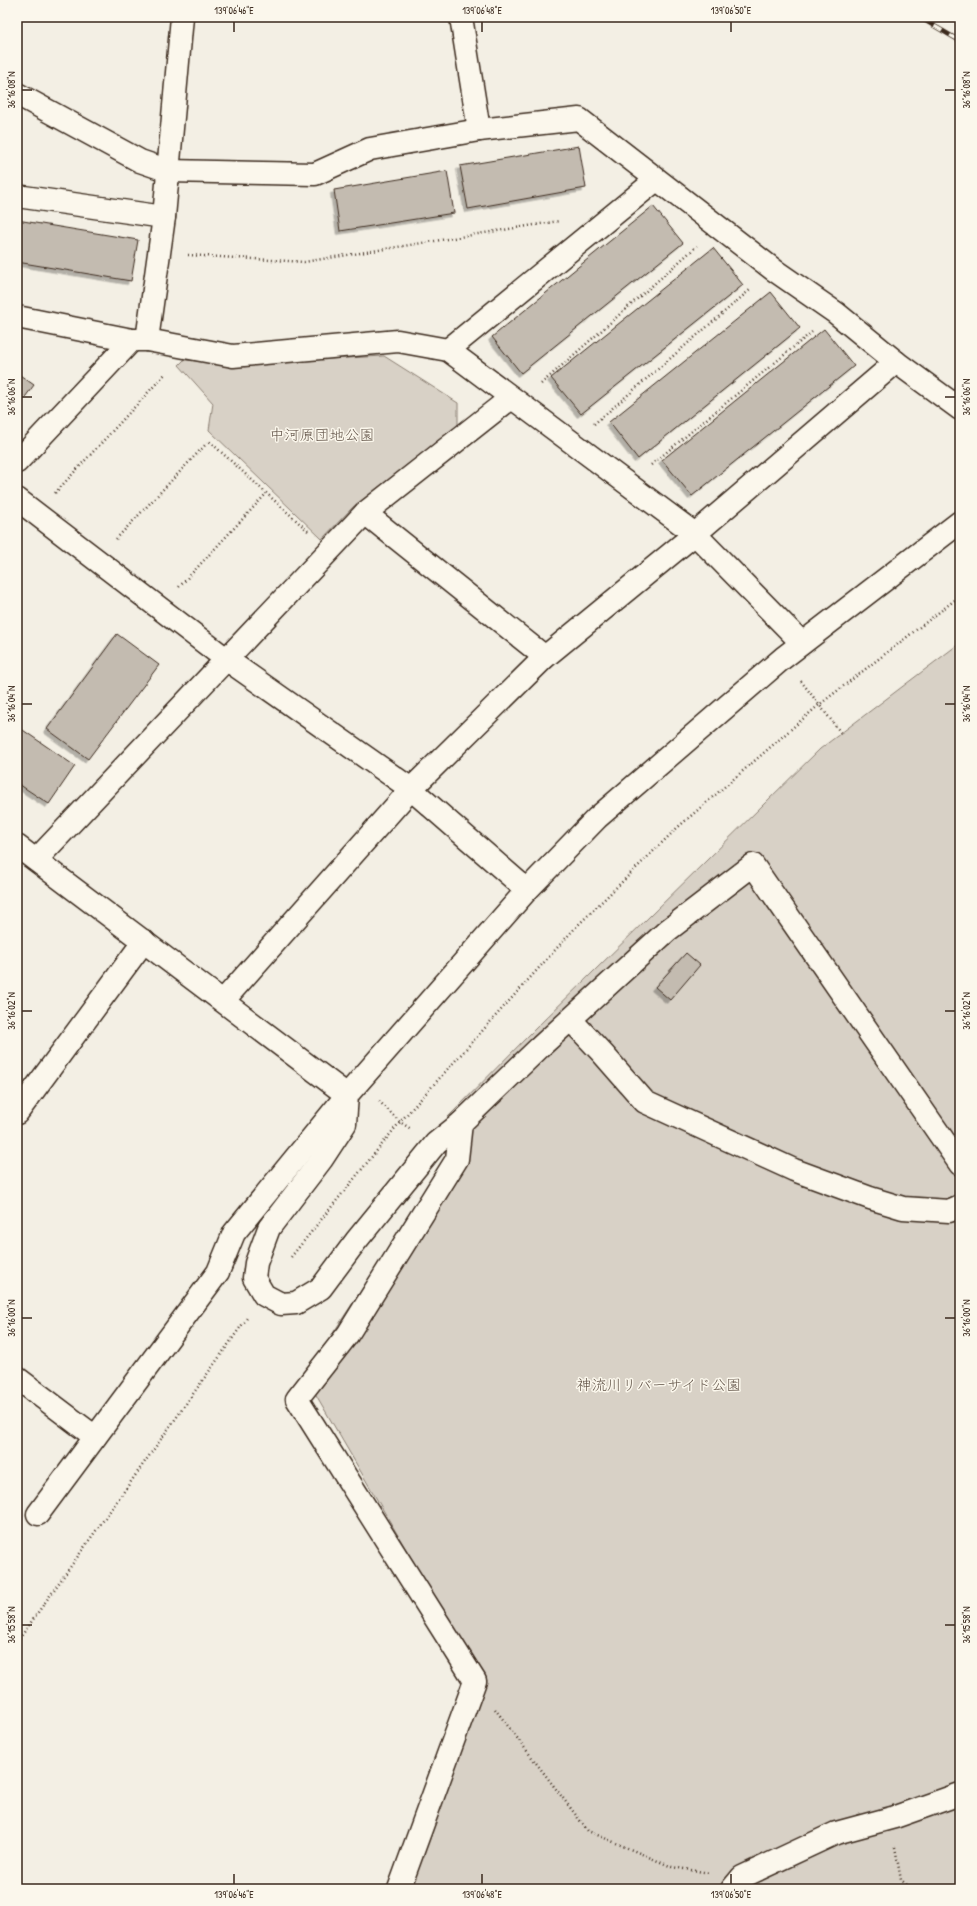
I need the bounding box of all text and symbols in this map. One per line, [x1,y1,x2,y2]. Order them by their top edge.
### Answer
text: 139°06'46"E [214,4,254,17]
text: 139°06'48"E [462,4,502,17]
text: 139°06'50"E [711,4,752,17]
text: 36°16'08"N [5,71,18,109]
text: 36°16'08"N [960,71,973,109]
text: 36°16'06"N [5,379,18,415]
text: 36°16'06"N [960,379,973,415]
park label: 中河原団地公園 [269,424,375,445]
text: 36°16'04"N [5,686,18,722]
text: 36°16'04"N [960,686,973,722]
text: 36°16'02"N [5,992,18,1030]
text: 36°16'02"N [960,992,973,1030]
text: 36°16'00"N [5,1299,18,1337]
text: 36°16'00"N [960,1299,973,1337]
park label: 神流川リバーサイド公園 [577,1374,741,1395]
text: 36°15'58"N [5,1606,18,1644]
text: 36°15'58"N [960,1606,973,1644]
text: 139°06'46"E [214,1888,254,1901]
text: 139°06'48"E [462,1888,502,1901]
text: 139°06'50"E [711,1888,752,1901]

